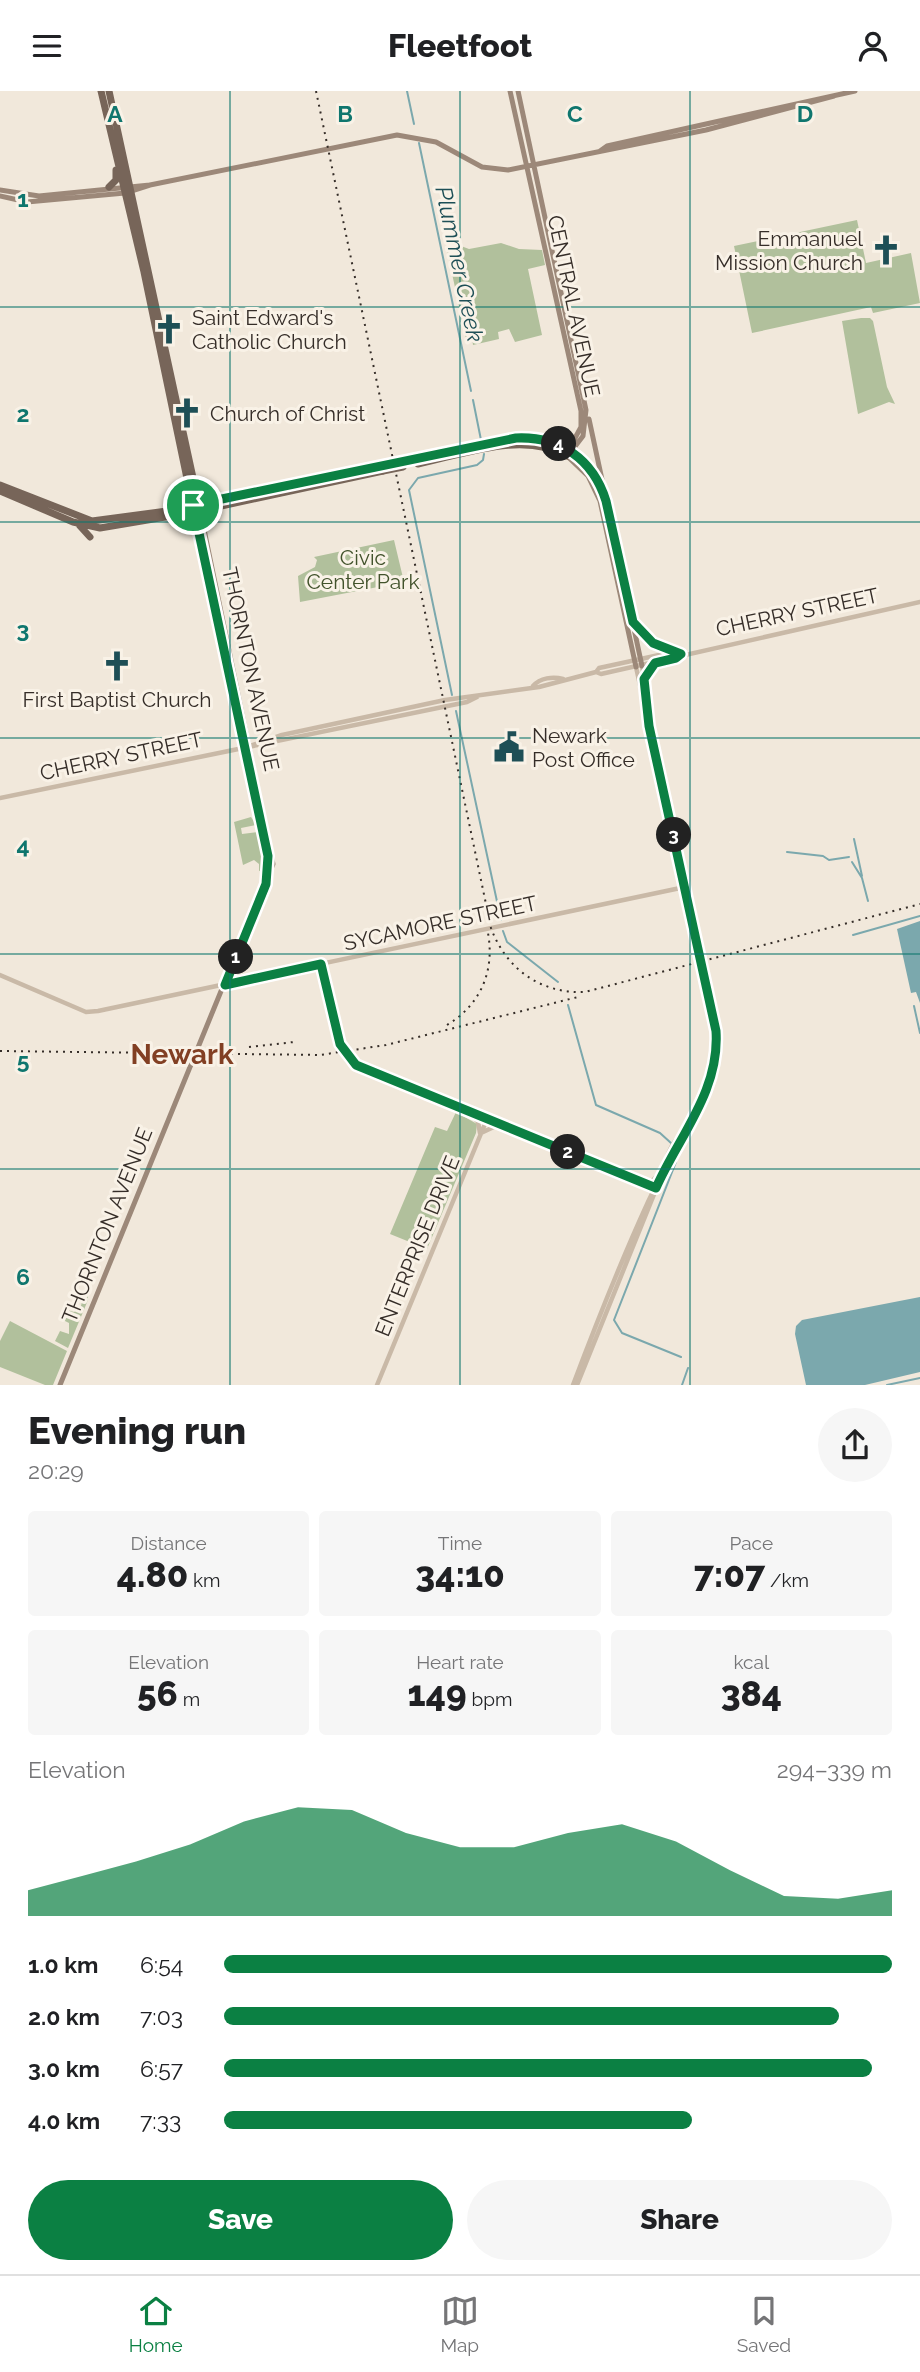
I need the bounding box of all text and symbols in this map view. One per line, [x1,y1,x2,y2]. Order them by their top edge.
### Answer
icon: menu [28,27,66,65]
text: Fleetfoot [388,27,532,64]
icon: person [854,27,892,65]
text: A [107,100,123,127]
text: B [337,100,353,127]
text: C [567,100,583,127]
text: D [797,100,813,127]
water label: Plummer Creek [430,184,490,344]
text: 1 [17,185,29,212]
street label: CENTRAL AVENUE [543,213,605,399]
place label: Emmanuel Mission Church [715,226,863,275]
church icon: Emmanuel Mission Church [869,233,903,267]
place label: Saint Edward's Catholic Church [192,305,347,354]
church icon: Saint Edward's Catholic Church [152,312,186,346]
church icon: Church of Christ [170,396,204,430]
text: 2 [17,400,29,427]
place label: Church of Christ [210,401,365,426]
pin: 4 [542,427,576,461]
text: 4 [553,432,564,454]
pin [163,475,223,535]
icon: arrive [174,486,212,524]
park label: Civic Center Park [306,545,420,594]
street label: THORNTON AVENUE [217,565,285,773]
street label: CHERRY STREET [713,583,881,641]
text: 3 [17,616,29,643]
church icon: First Baptist Church [100,649,134,683]
place label: First Baptist Church [22,687,212,712]
place label: Newark Post Office [532,723,635,772]
street label: CHERRY STREET [37,727,205,785]
public building icon: Newark Post Office [492,730,526,764]
pin: 3 [656,817,692,853]
text: 3 [668,823,679,845]
text: 4 [16,832,30,859]
street label: SYCAMORE STREET [341,890,539,956]
pin: 1 [218,939,254,975]
text: 1 [231,945,240,967]
district label: Newark [130,1038,234,1071]
text: 5 [17,1047,30,1074]
street label: THORNTON AVENUE [56,1124,158,1326]
pin: 2 [550,1135,586,1169]
text: 2 [562,1140,573,1162]
street label: ENTERPRISE DRIVE [369,1152,465,1340]
text: 6 [16,1263,30,1290]
text: Evening run [28,1408,246,1453]
button: share [818,1408,892,1482]
text: 20:29 [28,1457,84,1484]
text: Distance [131,1532,207,1554]
text: Time [438,1532,482,1554]
text: Pace [730,1532,773,1554]
text: 4.80 [117,1554,188,1595]
text: 34:10 [415,1554,505,1595]
text: 7:07 [694,1554,765,1595]
text: km [188,1569,221,1591]
text: /km [765,1569,809,1591]
text: Elevation [128,1651,209,1673]
text: Heart rate [416,1651,504,1673]
text: kcal [734,1651,769,1673]
text: 56 [137,1673,178,1714]
text: 149 [408,1673,467,1714]
text: 384 [721,1673,782,1714]
text: m [178,1688,200,1710]
text: bpm [467,1688,512,1710]
text: Elevation [28,1756,126,1783]
text: 294–339 m [777,1756,892,1783]
text: 1.0 km [28,1951,98,1978]
text: 6:54 [140,1951,183,1978]
text: 2.0 km [28,2003,100,2030]
text: 7:03 [140,2003,183,2030]
text: 3.0 km [28,2055,100,2082]
text: 6:57 [140,2055,183,2082]
text: 4.0 km [28,2107,100,2134]
text: 7:33 [140,2107,181,2134]
button: Save [28,2180,453,2260]
button: Share [467,2180,892,2260]
tab: Home [129,2292,183,2356]
tab: Map [440,2292,479,2356]
tab: Saved [737,2292,791,2356]

